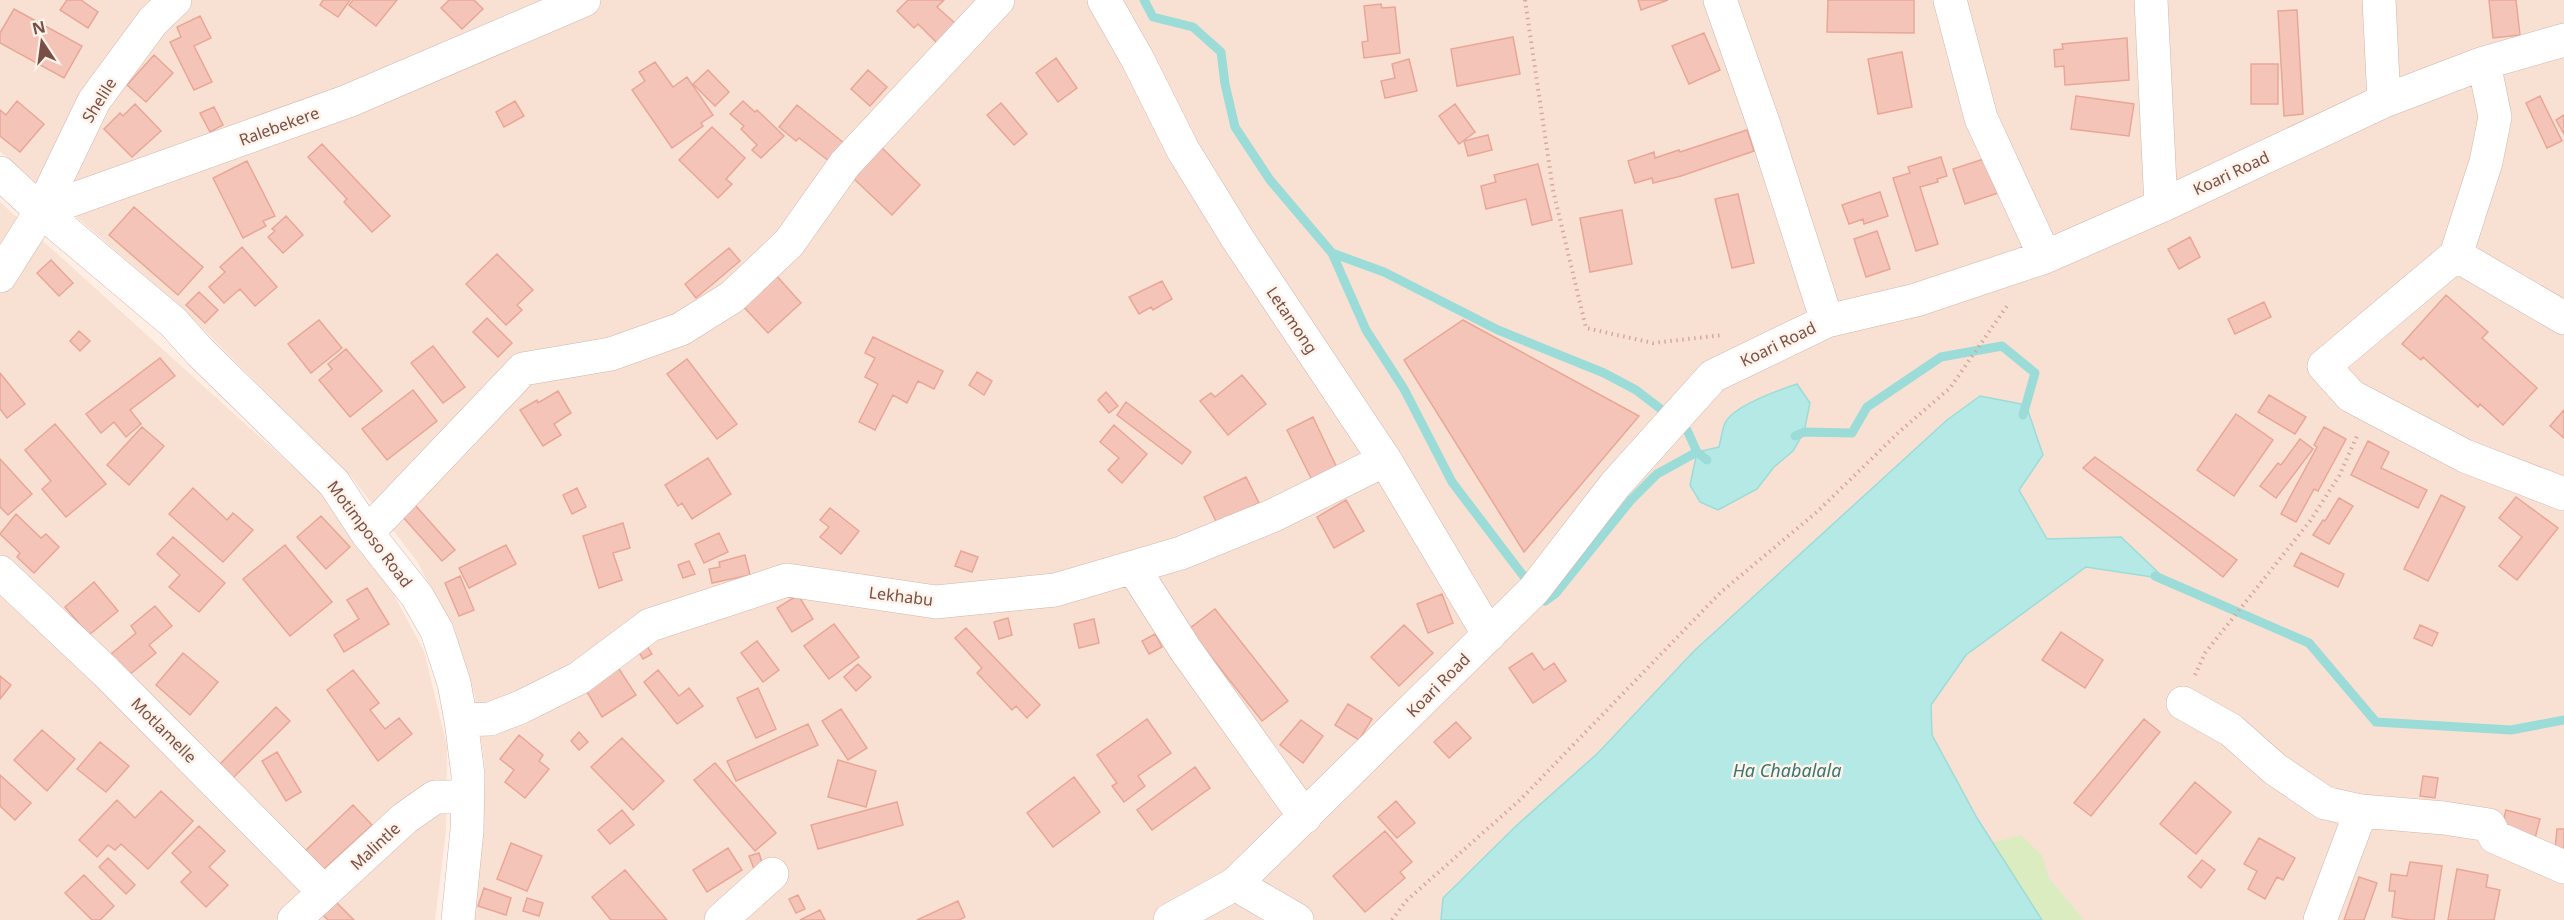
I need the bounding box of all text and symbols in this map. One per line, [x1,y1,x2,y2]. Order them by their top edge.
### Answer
north arrow [12,12,72,72]
text: N [30,15,47,40]
street label: Shelile [77,73,121,127]
street label: Ralebekere [236,101,322,151]
street label: Koari Road [2189,146,2273,200]
street label: Letamong [1261,282,1323,358]
street label: Koari Road [1736,316,1820,372]
street label: Motimposo Road [323,476,417,592]
street label: Lekhabu [868,581,934,611]
street label: Koari Road [1401,648,1475,722]
street label: Motlamelle [126,692,202,768]
water label: Ha Chabalala [1733,758,1841,782]
street label: Malintle [345,817,405,875]

